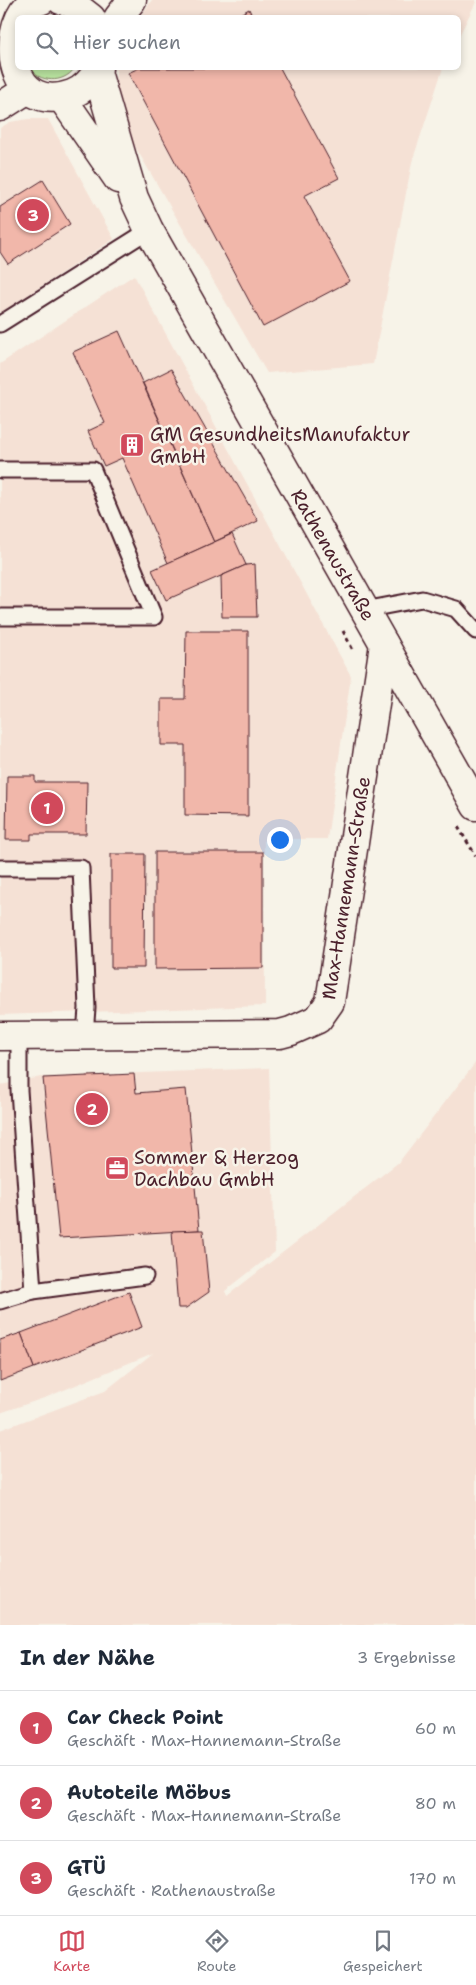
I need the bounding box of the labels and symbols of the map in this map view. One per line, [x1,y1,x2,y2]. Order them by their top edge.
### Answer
pin: 3 [17,196,49,234]
place label: GM GesundheitsManufaktur GmbH [150,422,410,469]
building icon: GM GesundheitsManufaktur GmbH [119,432,145,458]
street label: Rathenaustraße [285,485,381,625]
street label: Max-Hannemann-Straße [316,775,376,1001]
pin: 1 [31,789,63,827]
your location [267,827,293,853]
pin: 2 [76,1090,108,1128]
place label: Sommer & Herzog Dachbau GmbH [134,1145,299,1192]
office icon: Sommer & Herzog Dachbau GmbH [104,1155,130,1181]

